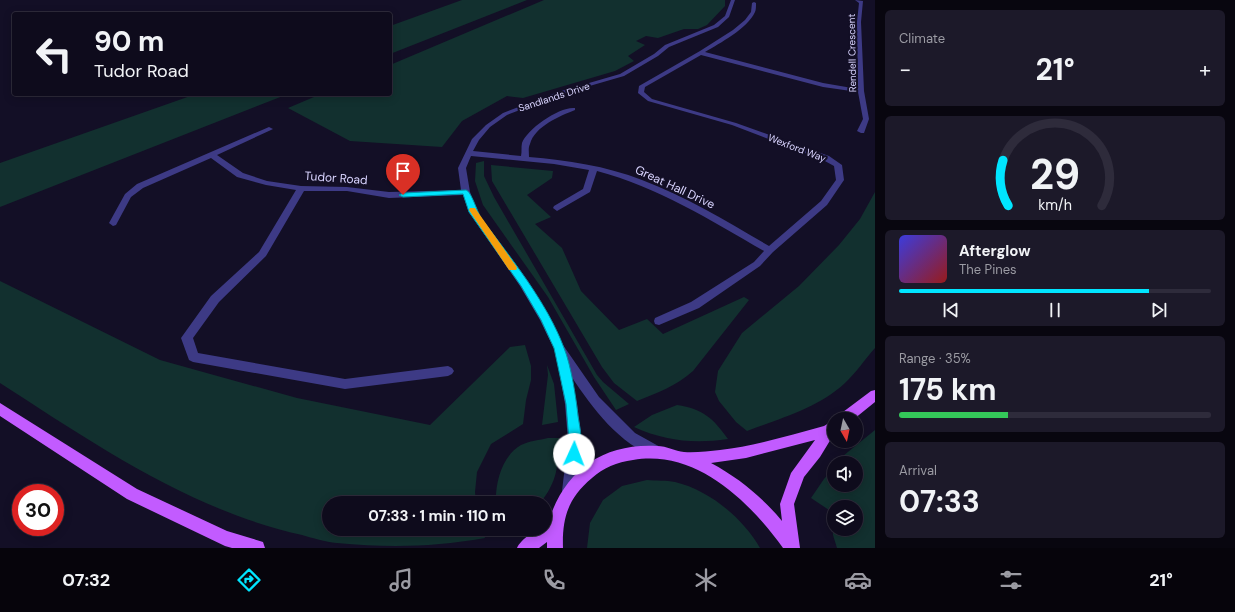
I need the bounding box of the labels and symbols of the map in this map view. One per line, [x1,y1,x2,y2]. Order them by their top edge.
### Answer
street label: Rendell Crescent [845,14,859,92]
street label: Sandlands Drive [517,79,592,115]
street label: Wexford Way [766,131,828,165]
pin [386,154,420,195]
street label: Great Hall Drive [633,162,718,213]
street label: Tudor Road [304,168,368,188]
north arrow [827,412,863,448]
position arrow [553,433,595,475]
speed limit sign: 30 [12,484,64,536]

